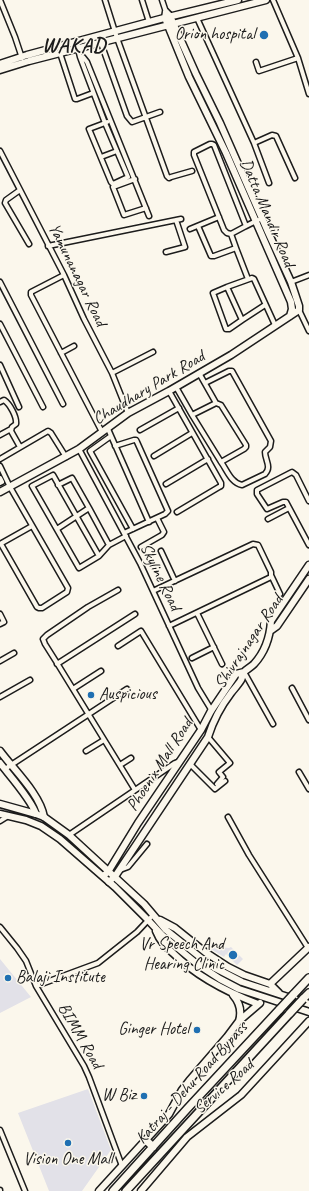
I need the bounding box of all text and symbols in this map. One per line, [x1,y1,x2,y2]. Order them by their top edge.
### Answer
place label: Orion hospital [175,25,255,45]
marker: Orion hospital [258,29,270,41]
district label: WAKAD [42,33,106,59]
street label: Datta Mandir Road [235,156,299,270]
street label: Yamunanagar Road [43,220,111,330]
street label: Chaudhary Park Road [90,347,208,429]
street label: Skyline Road [135,540,185,614]
street label: Shivrajnagar Road [210,591,288,693]
place label: Auspicious [99,685,157,705]
marker: Auspicious [86,690,96,700]
street label: Phoenix Mall Road [123,715,197,815]
place label: Vr Speech And Hearing Clinic [140,935,224,975]
marker: Vr Speech And Hearing Clinic [227,949,239,961]
place label: Balaji Institute [16,968,105,988]
marker: Balaji Institute [3,973,13,983]
street label: BIMM Road [53,999,107,1073]
street label: Katraj - Dehu Road Bypass [132,1018,252,1148]
place label: Ginger Hotel [118,1020,189,1040]
marker: Ginger Hotel [192,1025,202,1035]
street label: Service Road [190,1055,258,1119]
place label: W Biz [102,1086,136,1106]
marker: W Biz [139,1091,149,1101]
marker: Vision One Mall [63,1138,73,1148]
place label: Vision One Mall [23,1150,113,1170]

